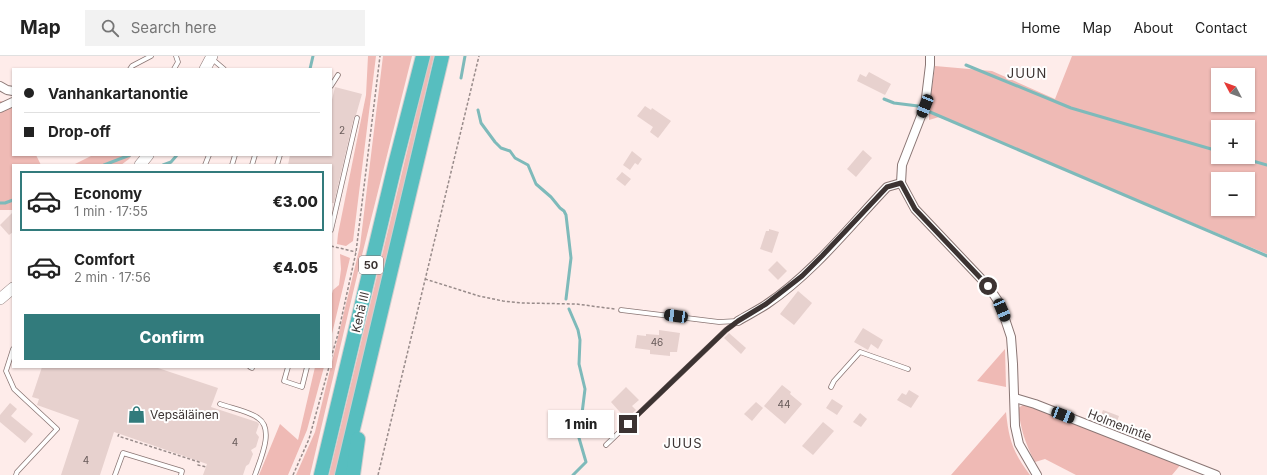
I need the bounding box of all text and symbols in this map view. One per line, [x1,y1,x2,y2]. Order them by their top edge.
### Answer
search box [85,10,365,46]
text: Map [20,16,61,39]
icon: search [99,17,121,39]
text: Search here [131,18,216,37]
text: Home [1021,19,1060,36]
text: Map [1082,19,1112,36]
text: About [1134,19,1173,36]
text: Contact [1195,19,1247,36]
district label: JUUN [1007,65,1047,81]
north arrow [1211,68,1255,112]
map controls [1211,68,1255,216]
text: Vanhankartanontie [48,84,188,103]
car [915,93,935,119]
button: + [1211,120,1255,164]
text: Drop-off [48,122,111,141]
house number: 2 [339,124,345,136]
button: − [1211,172,1255,216]
icon: car [26,183,62,219]
text: Economy [74,184,142,203]
text: €3.00 [272,192,318,211]
text: 1 min · 17:55 [74,203,148,219]
icon: car [26,249,62,285]
text: Comfort [74,250,135,269]
road number: 50 [359,256,383,274]
text: €4.05 [273,258,318,277]
text: 2 min · 17:56 [74,269,151,285]
route start [979,277,997,295]
street label: Kehä III [348,290,372,334]
car [992,297,1012,323]
car [663,308,689,324]
button: Confirm [24,314,320,360]
house number: 46 [651,336,663,348]
house number: 44 [778,398,790,410]
shop icon: Vepsäläinen [127,404,147,424]
car [1050,405,1076,425]
street label: Holmenintie [1086,406,1154,444]
place label: Vepsäläinen [150,407,219,422]
callout: 1 min [548,410,614,438]
route end [619,415,637,433]
text: 1 min [565,416,597,432]
district label: JUUS [663,435,703,451]
house number: 4 [232,436,238,448]
house number: 4 [83,454,89,466]

